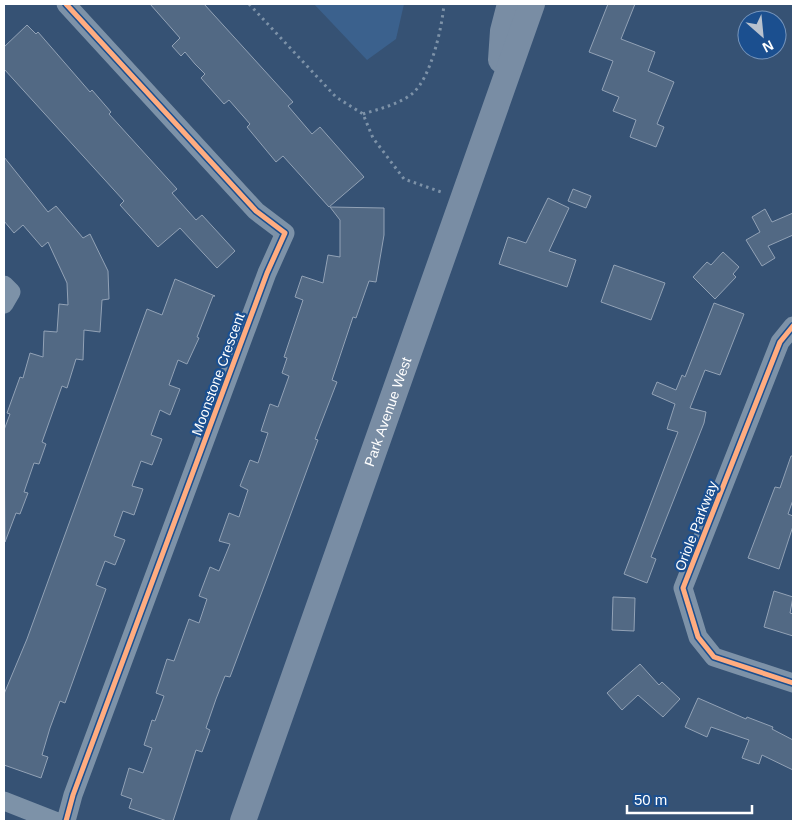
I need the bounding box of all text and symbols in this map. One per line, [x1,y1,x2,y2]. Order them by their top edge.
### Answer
north arrow [737,10,787,60]
text: N [760,37,776,56]
street label: Moonstone Crescent [188,310,248,437]
street label: Park Avenue West [361,355,414,469]
street label: Oriole Parkway [672,479,720,573]
scale bar [627,782,752,814]
text: 50 m [634,791,667,808]

